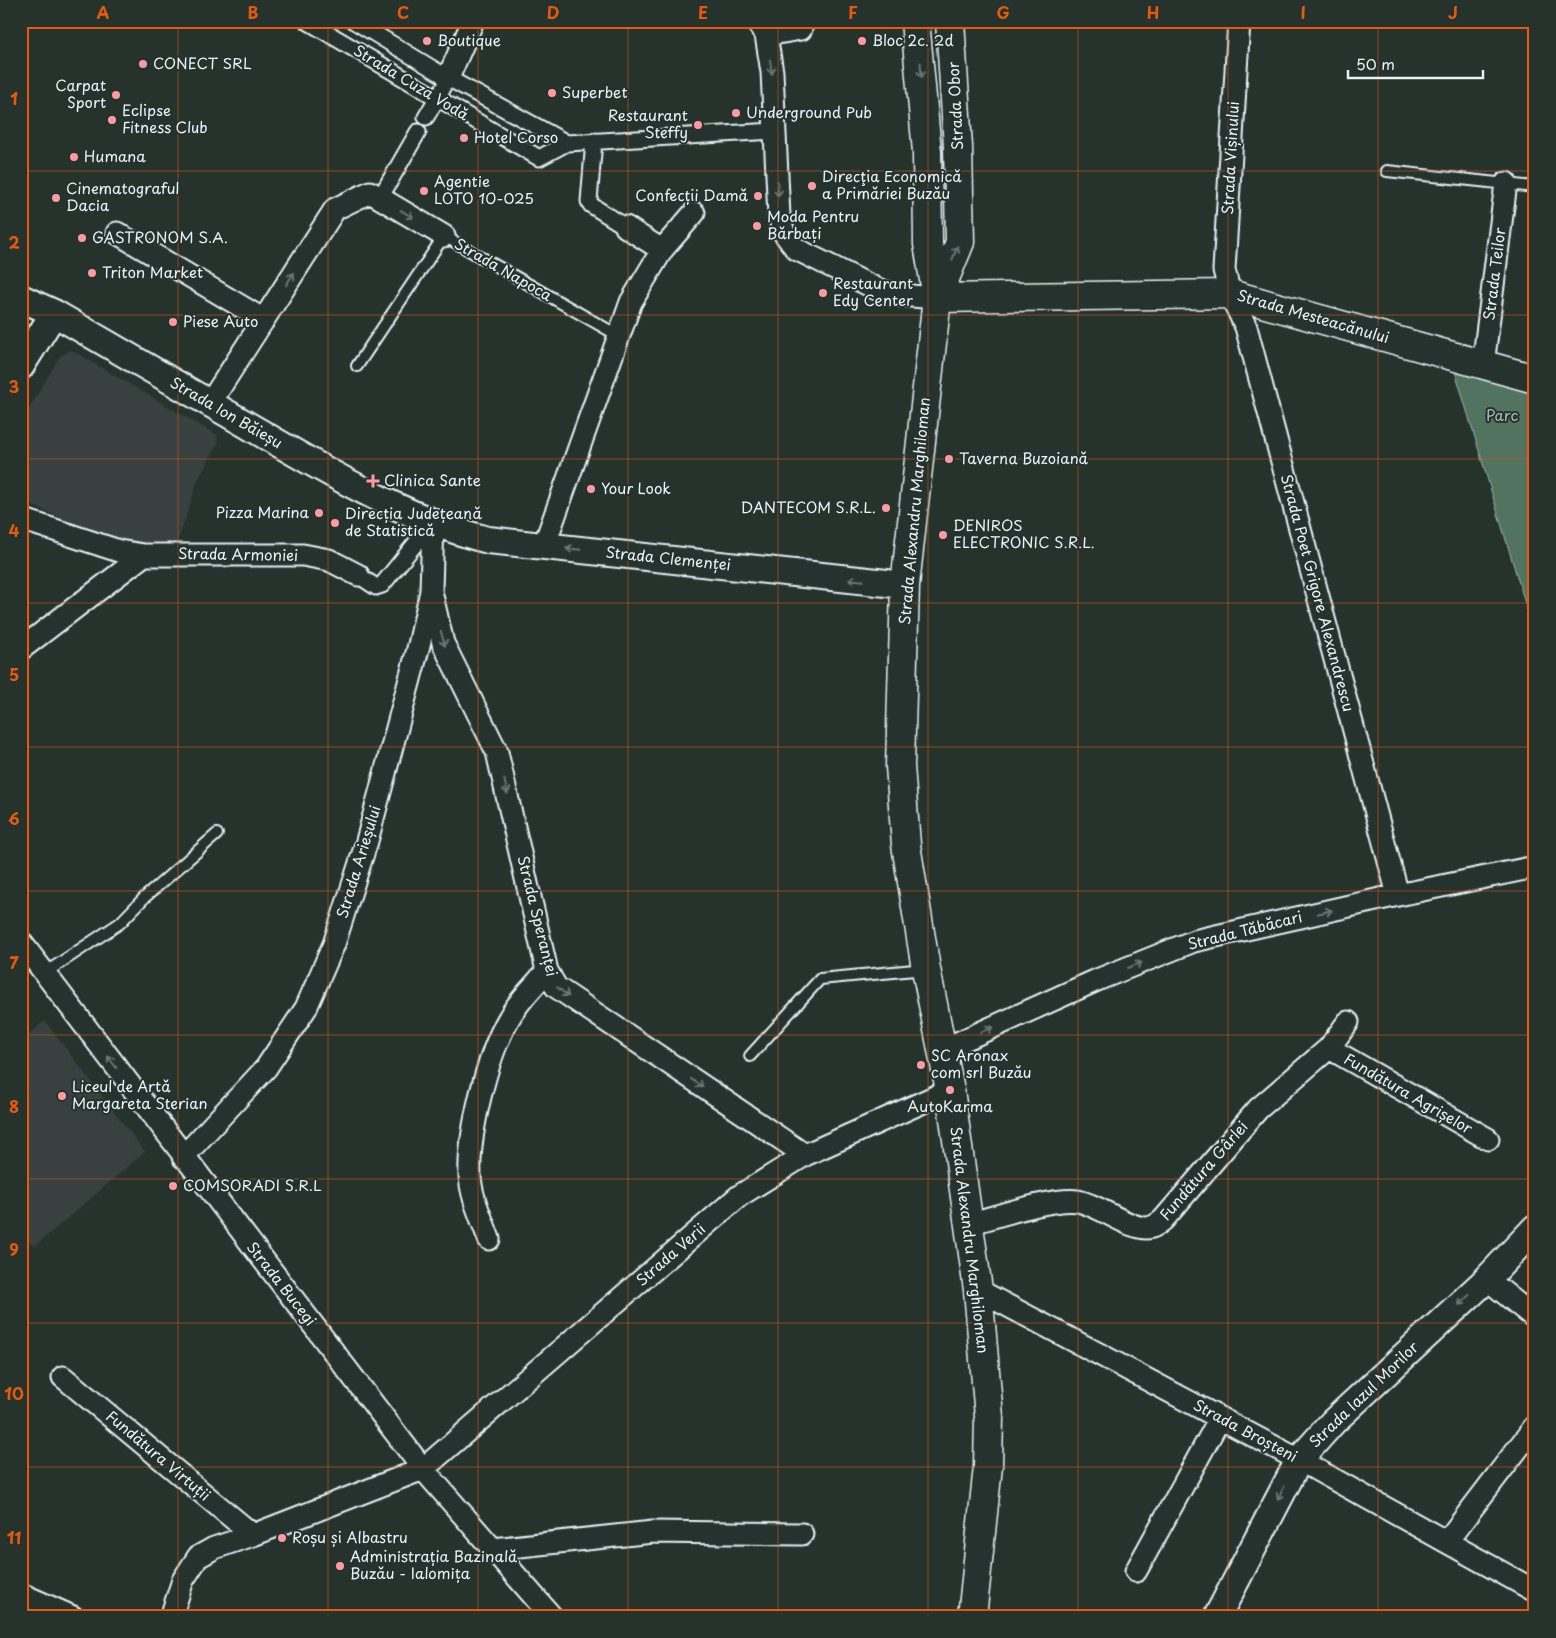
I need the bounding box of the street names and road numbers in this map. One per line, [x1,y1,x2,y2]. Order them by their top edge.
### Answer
street label: Strada Cuza Vodă [350,38,474,125]
street label: Strada Obor [941,61,968,151]
street label: Strada Vișinului [1215,101,1244,215]
street label: Strada Teilor [1476,226,1511,322]
street label: Strada Napoca [451,231,557,306]
street label: Strada Mesteacănului [1235,283,1392,348]
street label: Strada Ion Băieșu [166,370,287,453]
street label: Strada Alexandru Marghiloman [892,396,935,626]
street label: Strada Poet Grigore Alexandrescu [1276,471,1361,714]
street label: Strada Clemenței [604,539,732,576]
street label: Strada Armoniei [178,541,299,566]
street label: Strada Arieșului [329,802,386,921]
street label: Strada Speranței [512,853,565,978]
street label: Strada Tăbăcari [1185,904,1304,955]
street label: Fundătura Agrișelor [1340,1046,1477,1139]
street label: Fundătura Gârlei [1153,1115,1253,1225]
street label: Strada Alexandru Marghiloman [945,1125,996,1355]
street label: Strada Verii [630,1217,710,1291]
street label: Strada Bucegi [242,1236,322,1330]
street label: Strada Iazul Morilor [1303,1335,1423,1452]
street label: Strada Broșteni [1190,1393,1302,1467]
street label: Fundătura Virtuții [102,1404,216,1506]

